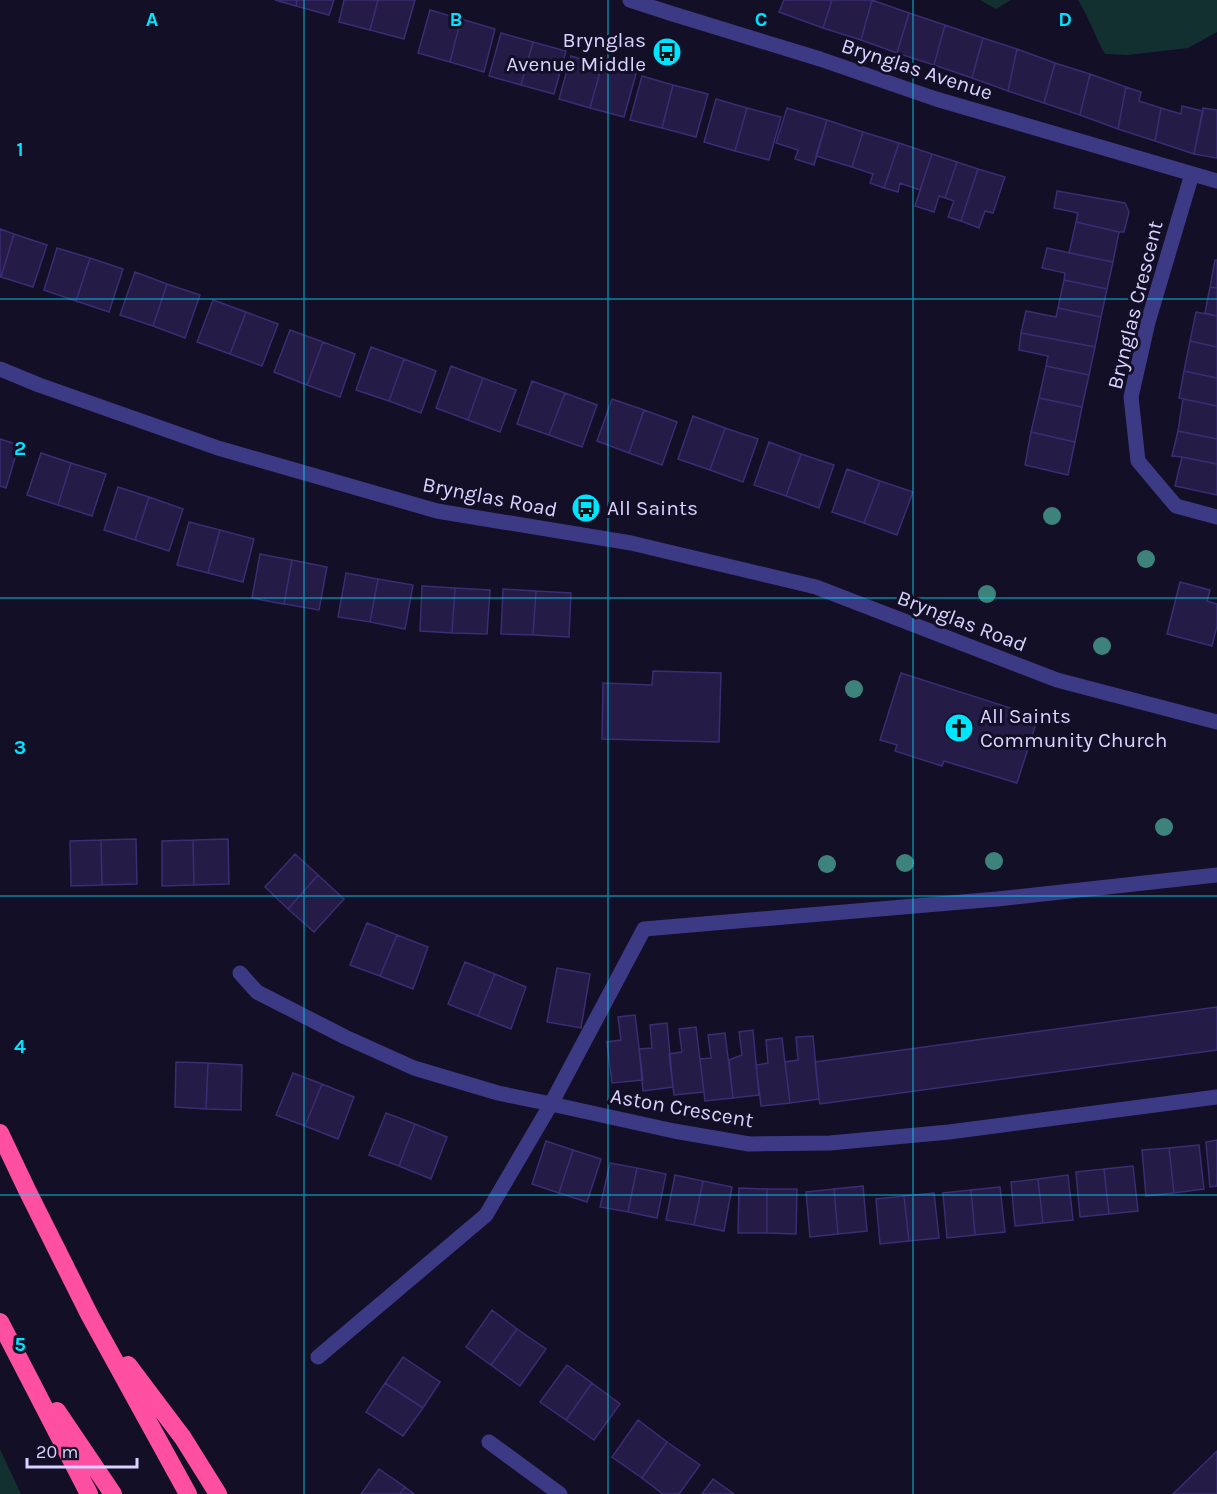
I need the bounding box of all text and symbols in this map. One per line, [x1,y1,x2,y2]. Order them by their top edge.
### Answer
text: A [146,8,159,31]
text: B [450,8,462,31]
text: C [755,8,767,31]
text: D [1058,8,1072,31]
place label: Brynglas Avenue Middle [506,28,646,76]
street label: Brynglas Avenue [838,33,996,105]
bus stop icon: Brynglas Avenue Middle [651,36,683,68]
text: 1 [16,138,24,161]
street label: Brynglas Crescent [1102,218,1168,392]
text: 2 [14,437,26,460]
street label: Brynglas Road [421,472,559,522]
bus stop icon: All Saints [570,492,602,524]
place label: All Saints [607,496,698,520]
street label: Brynglas Road [894,585,1030,657]
place label: All Saints Community Church [980,704,1167,752]
church icon: All Saints Community Church [943,712,975,744]
text: 3 [14,736,26,759]
text: 4 [14,1035,26,1058]
street label: Aston Crescent [609,1084,755,1132]
text: 5 [14,1333,26,1356]
scale bar [27,1431,136,1469]
text: 20 m [36,1441,78,1463]

